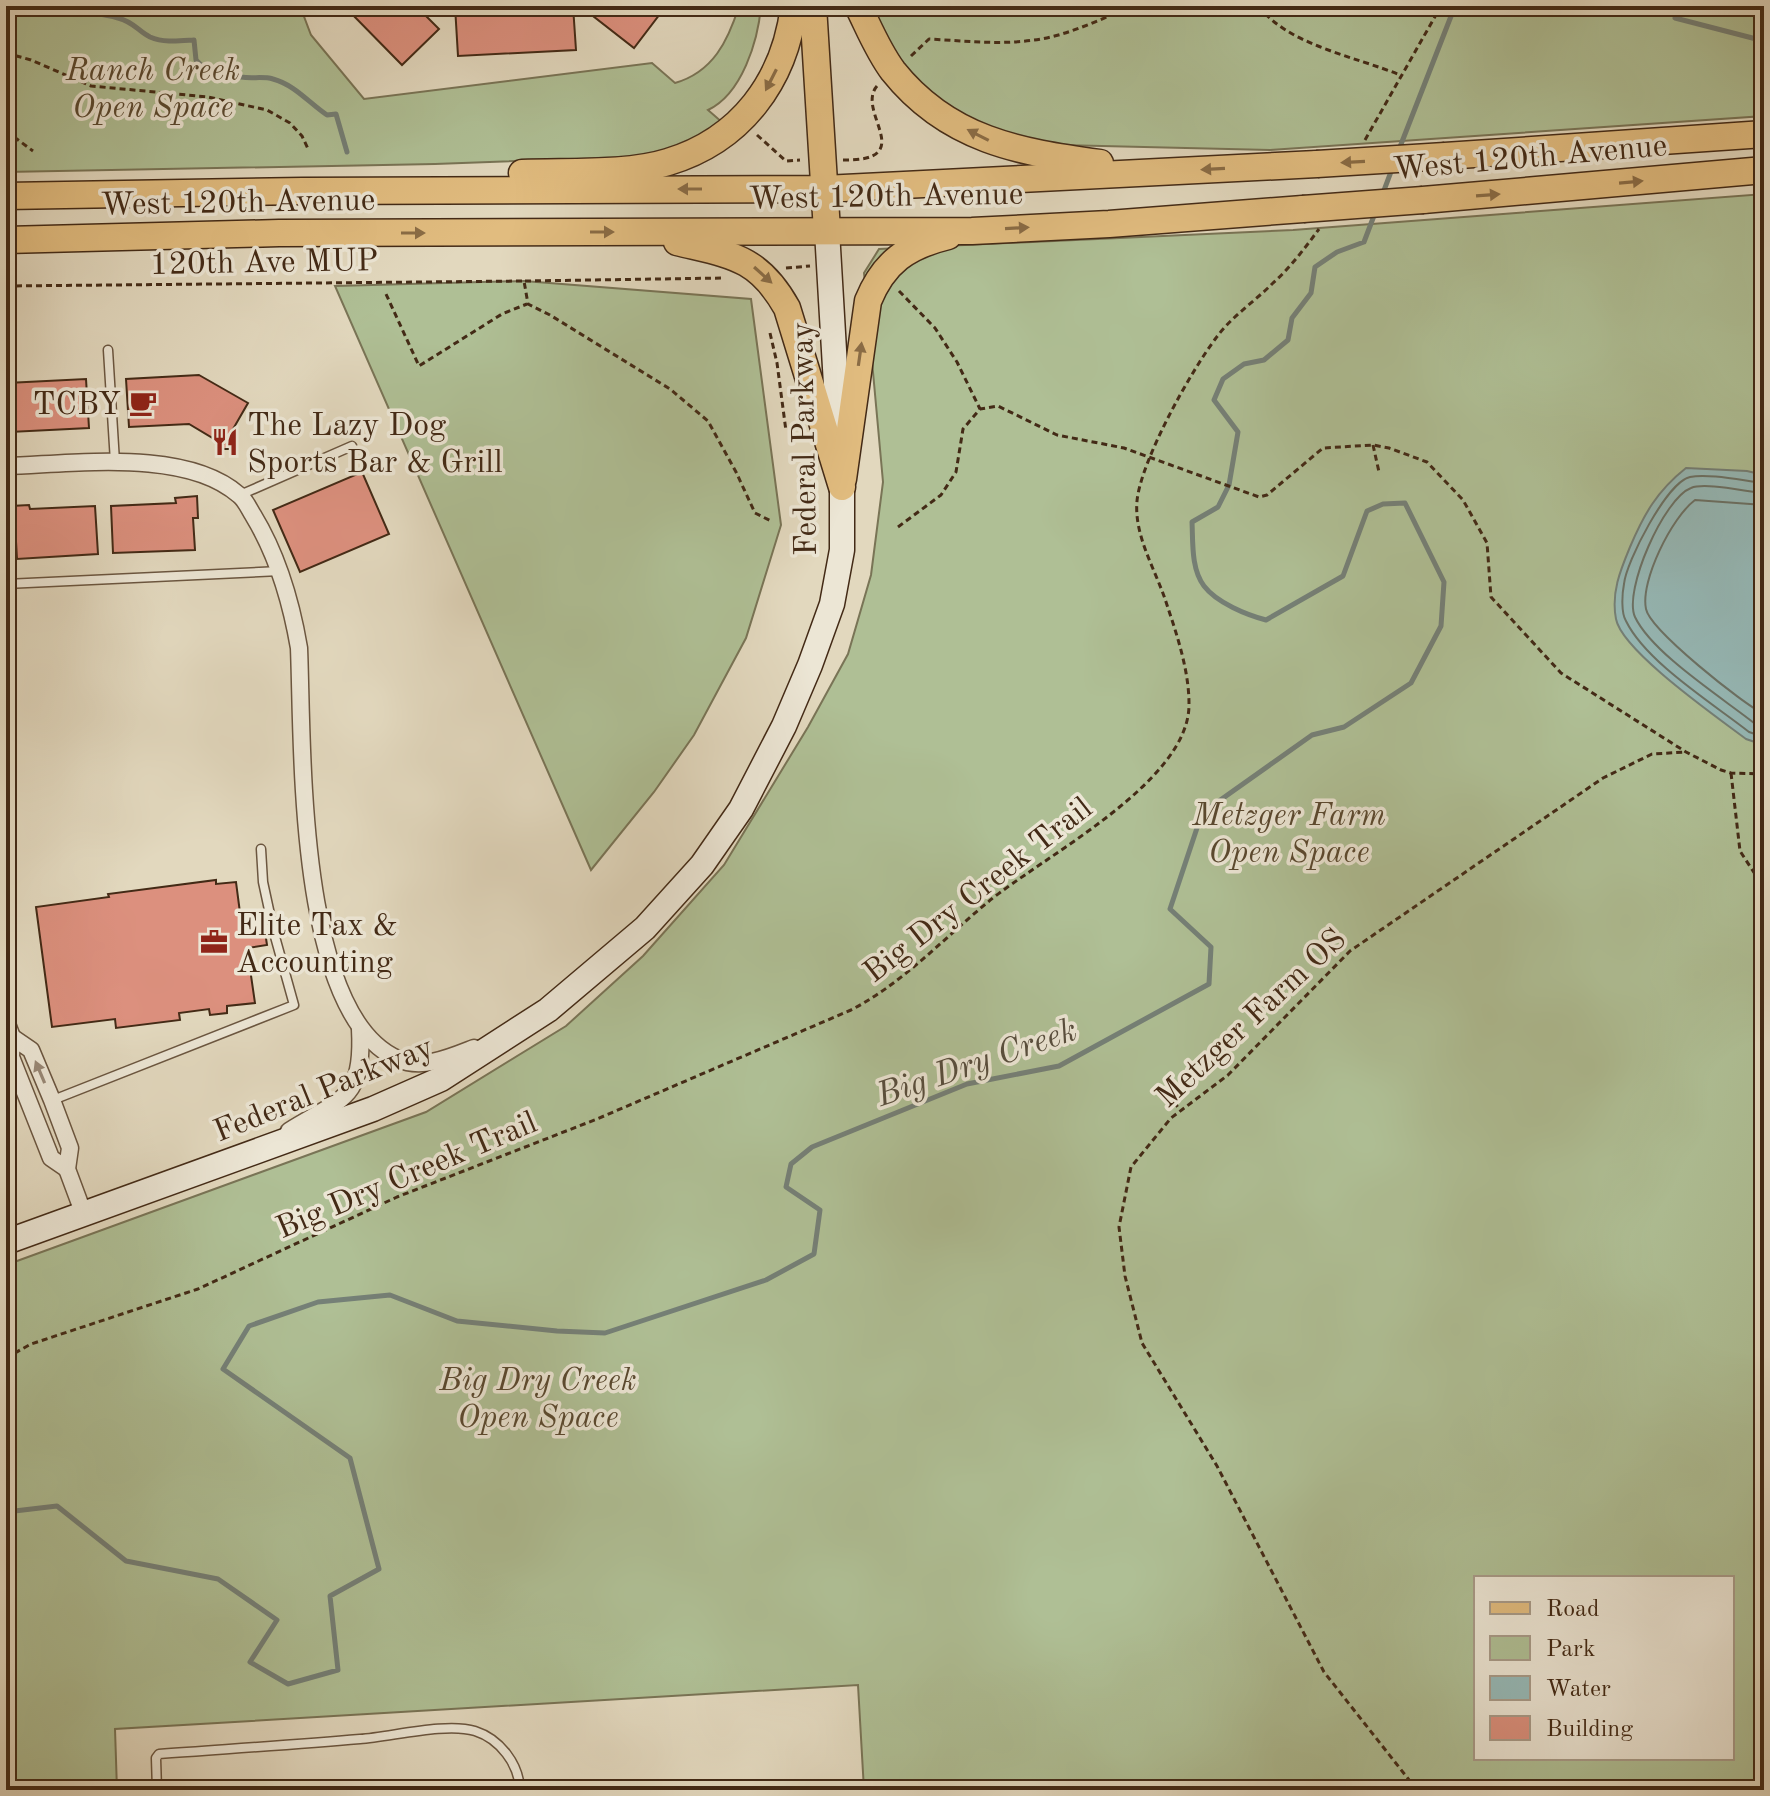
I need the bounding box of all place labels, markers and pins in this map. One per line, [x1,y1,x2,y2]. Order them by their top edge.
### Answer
cafe icon: TCBY [128,388,158,418]
place label: TCBY [33,390,121,422]
place label: The Lazy Dog Sports Bar & Grill [247,411,503,480]
restaurant icon: The Lazy Dog Sports Bar & Grill [210,427,240,457]
place label: Elite Tax & Accounting [236,911,398,980]
office icon: Elite Tax & Accounting [199,927,229,957]

